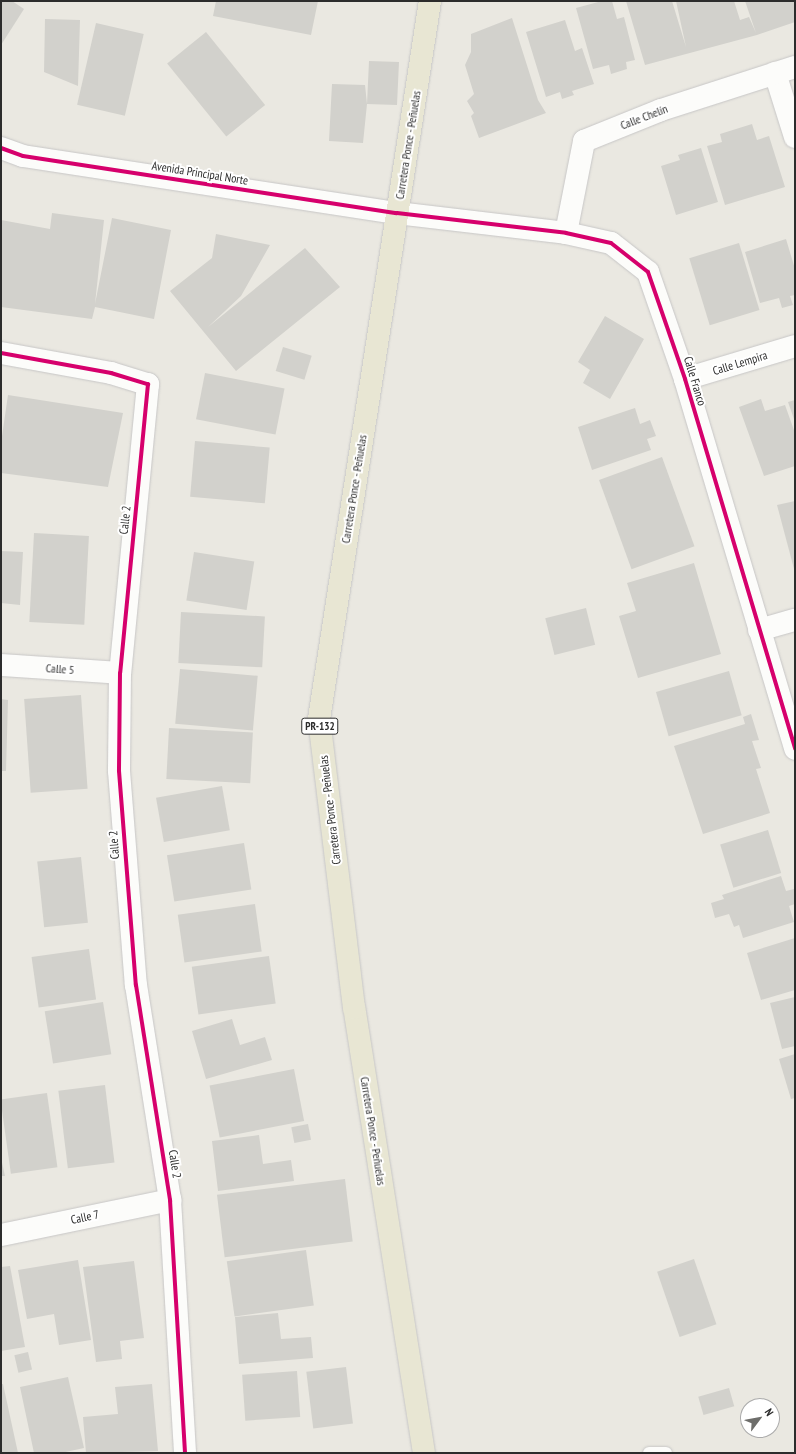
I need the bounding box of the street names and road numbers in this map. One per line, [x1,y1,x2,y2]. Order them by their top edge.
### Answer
street label: Carretera Ponce - Peñuelas [392,89,424,201]
street label: Calle Chelín [618,101,670,133]
street label: Avenida Principal Norte [151,158,249,188]
street label: Calle Lempira [711,348,769,378]
street label: Calle Franco [681,355,709,407]
street label: Carretera Ponce - Peñuelas [338,433,370,545]
street label: Calle 2 [116,505,134,535]
street label: Calle 5 [45,661,75,677]
road number: PR-132 [301,717,339,735]
street label: Carretera Ponce - Peñuelas [316,754,344,866]
street label: Calle 2 [106,830,122,860]
street label: Carretera Ponce - Peñuelas [357,1075,389,1187]
street label: Calle 2 [166,1149,184,1179]
street label: Calle 7 [69,1207,101,1227]

